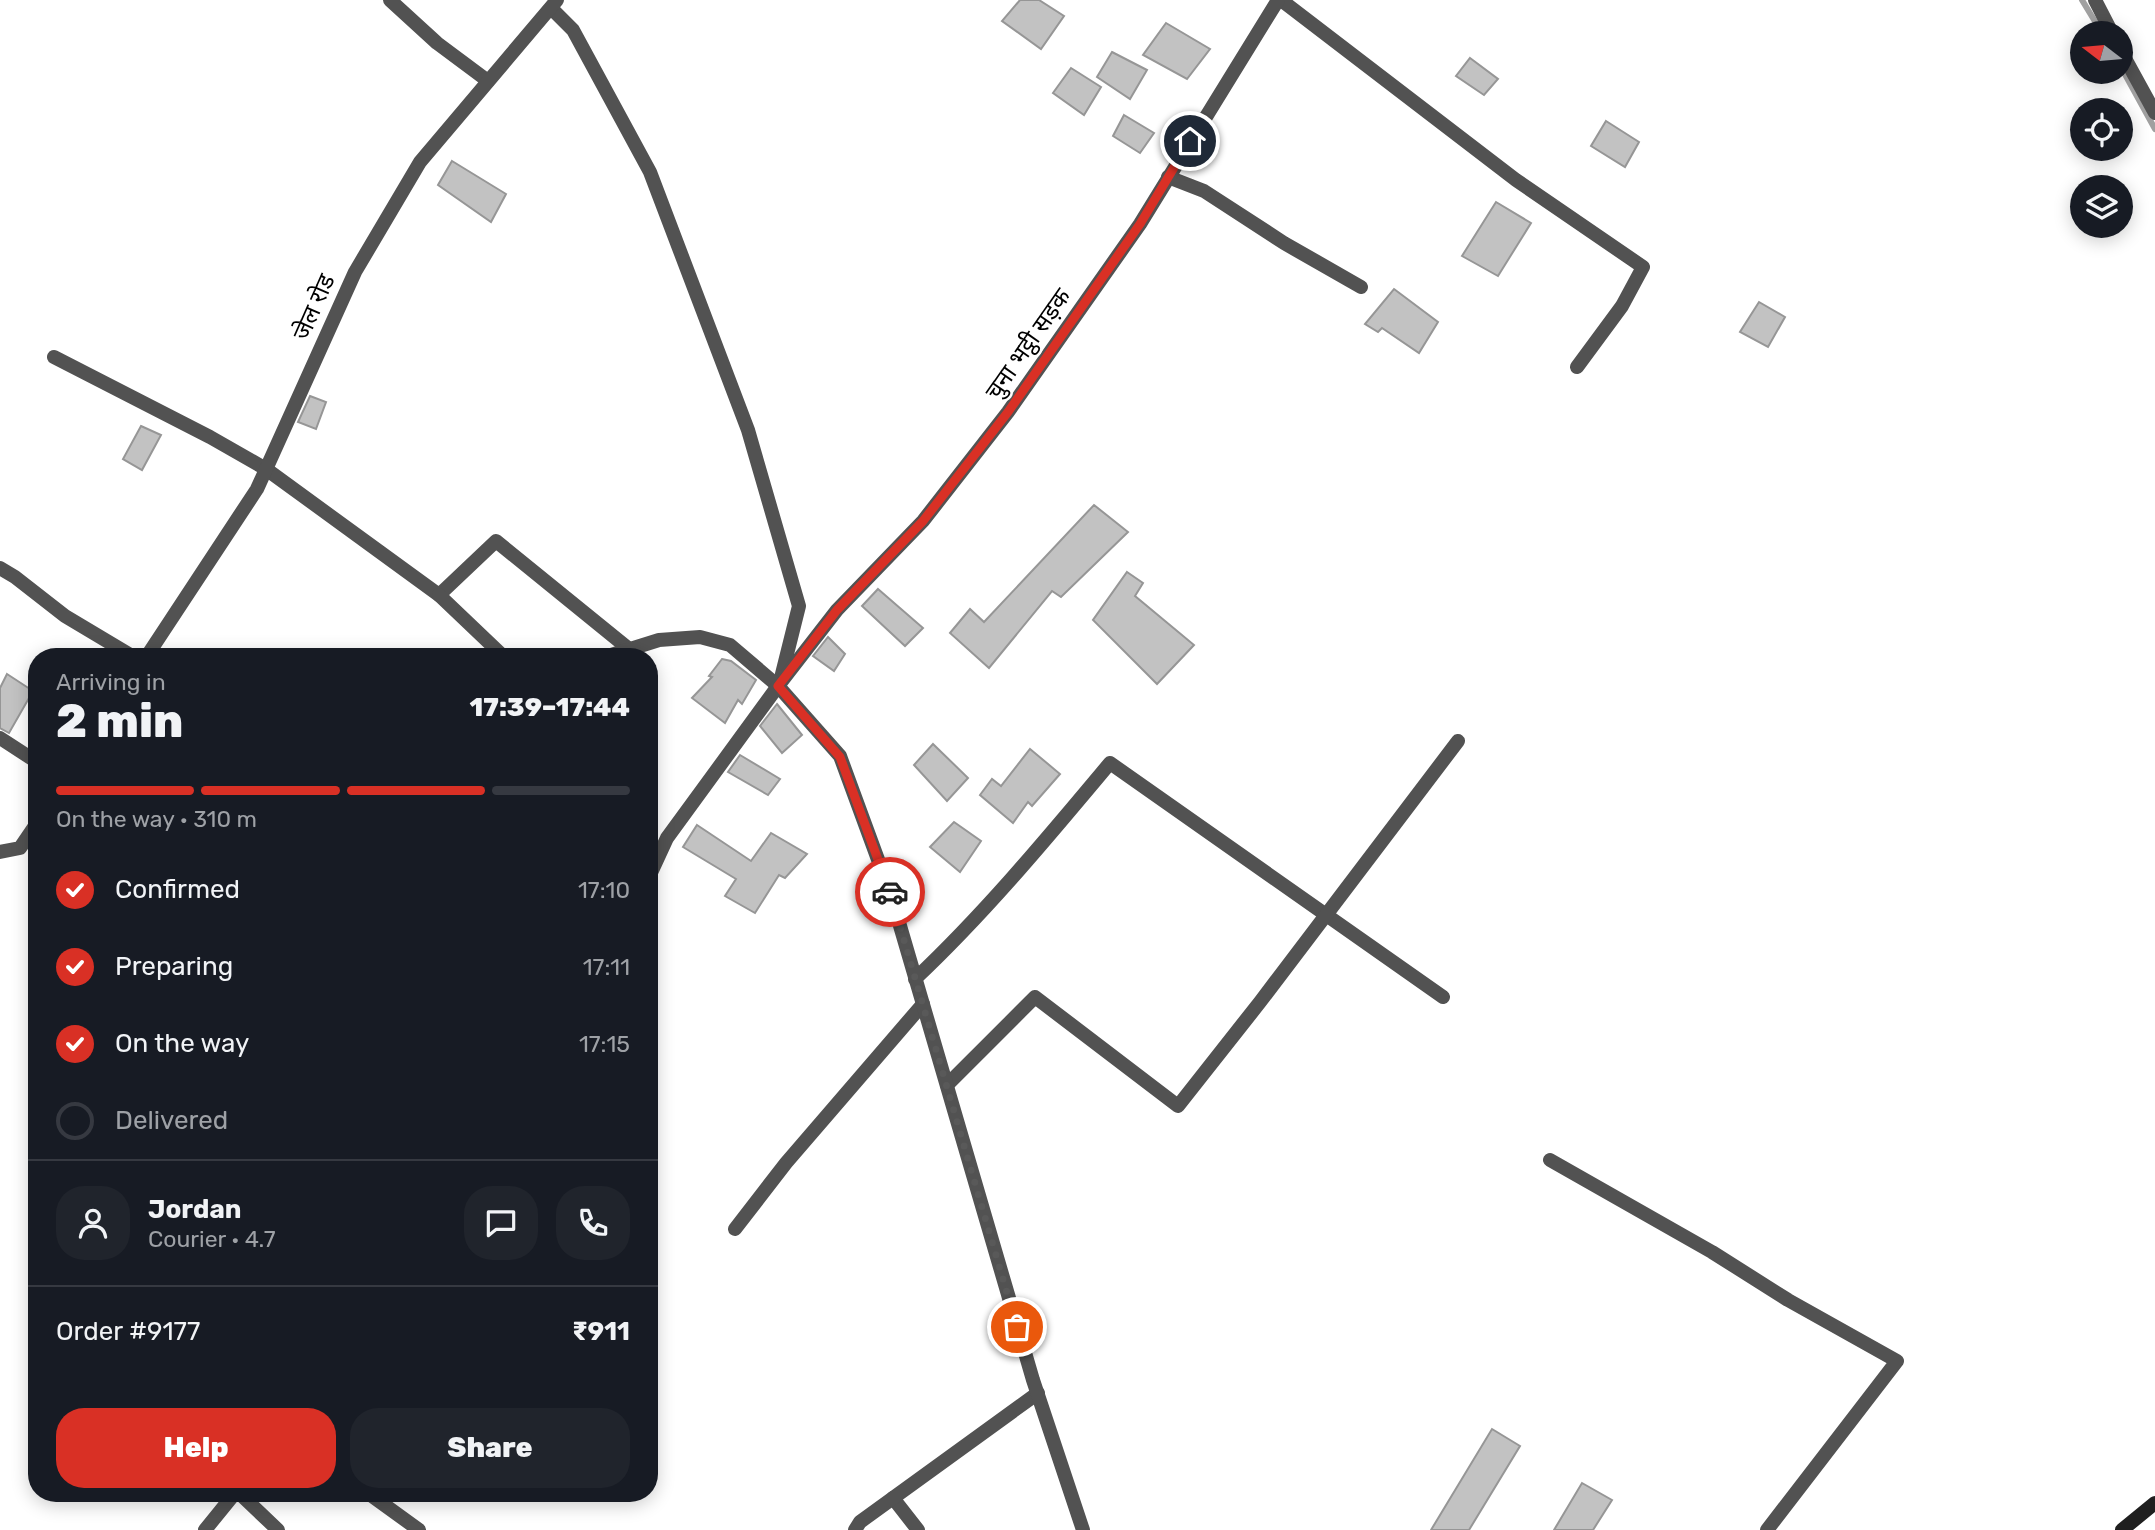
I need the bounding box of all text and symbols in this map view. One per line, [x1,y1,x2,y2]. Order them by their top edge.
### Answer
north arrow [2070,21,2133,84]
map controls [2070,21,2133,238]
button: locate [2070,98,2133,161]
pin [1160,111,1220,171]
icon: home [1171,122,1209,160]
button: layers [2070,175,2133,238]
street label: जेल रोड [287,269,341,344]
street label: चुना भट्ठी सड़क [980,283,1078,405]
text: Arriving in [56,668,166,696]
text: 17:39–17:44 [470,692,630,723]
text: 2 min [56,694,183,749]
text: On the way · 310 m [56,805,257,833]
courier [855,857,925,927]
icon: check [56,871,94,909]
icon: car [871,873,909,911]
text: Confirmed [115,874,240,905]
text: 17:10 [578,876,630,904]
icon: check [56,948,94,986]
text: Preparing [115,951,233,982]
text: 17:11 [583,953,630,981]
icon: check [56,1025,94,1063]
text: On the way [115,1028,249,1059]
text: 17:15 [579,1030,630,1058]
text: Delivered [115,1105,228,1136]
button: person [56,1186,130,1260]
button: chat [464,1186,538,1260]
button: phone [556,1186,630,1260]
text: Jordan [148,1194,241,1225]
text: Courier · 4.7 [148,1225,275,1253]
pin [987,1297,1047,1357]
icon: bag [998,1308,1036,1346]
text: Order #9177 [56,1316,200,1347]
text: ₹911 [572,1316,630,1347]
button: Help [56,1408,336,1488]
button: Share [350,1408,630,1488]

